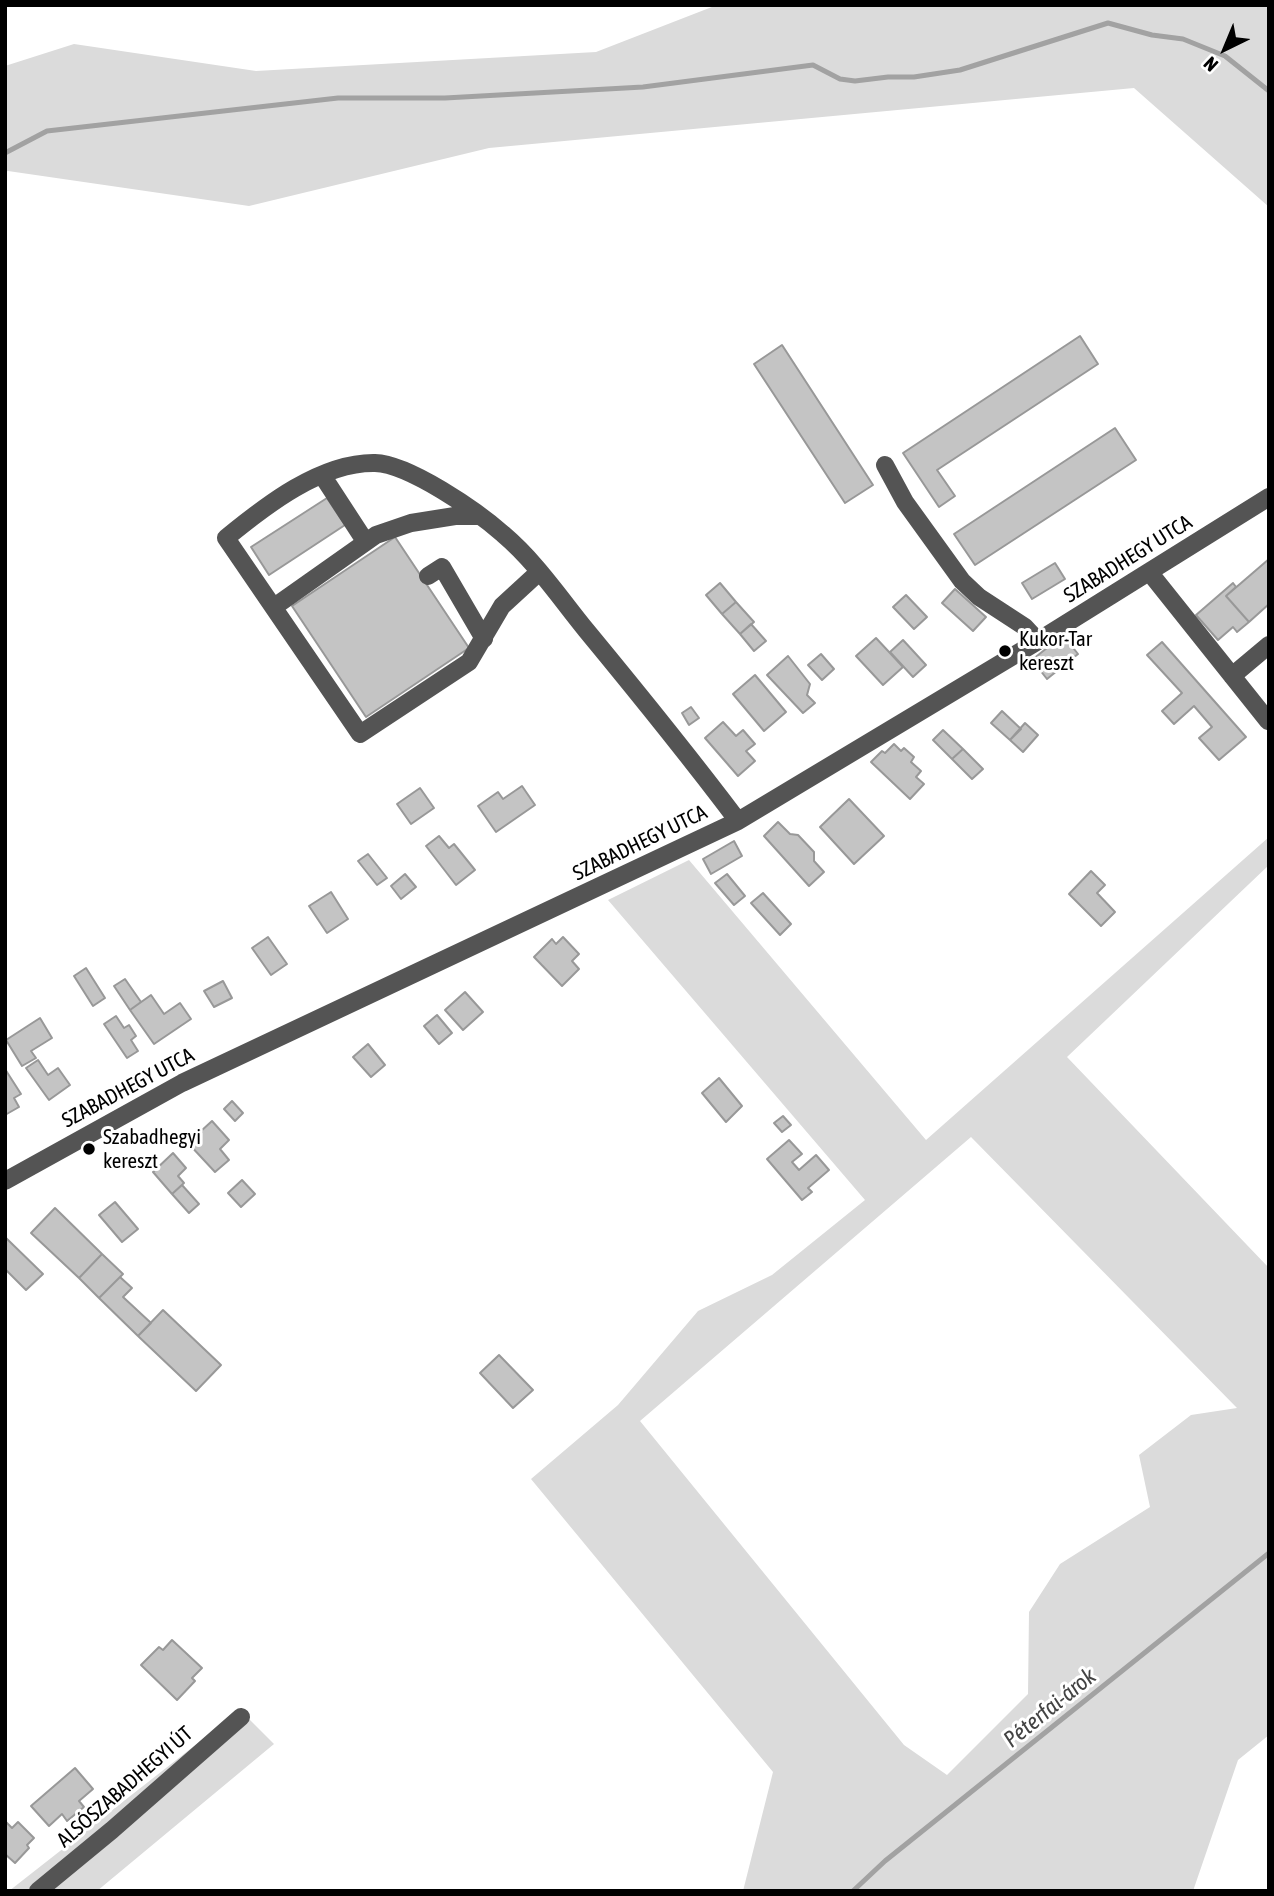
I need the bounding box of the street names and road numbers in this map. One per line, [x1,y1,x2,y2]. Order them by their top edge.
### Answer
street label: SZABADHEGY UTCA [1059,510,1197,608]
street label: SZABADHEGY UTCA [569,800,711,886]
street label: SZABADHEGY UTCA [58,1043,198,1133]
street label: ALSÓSZABADHEGYI ÚT [52,1721,198,1853]

